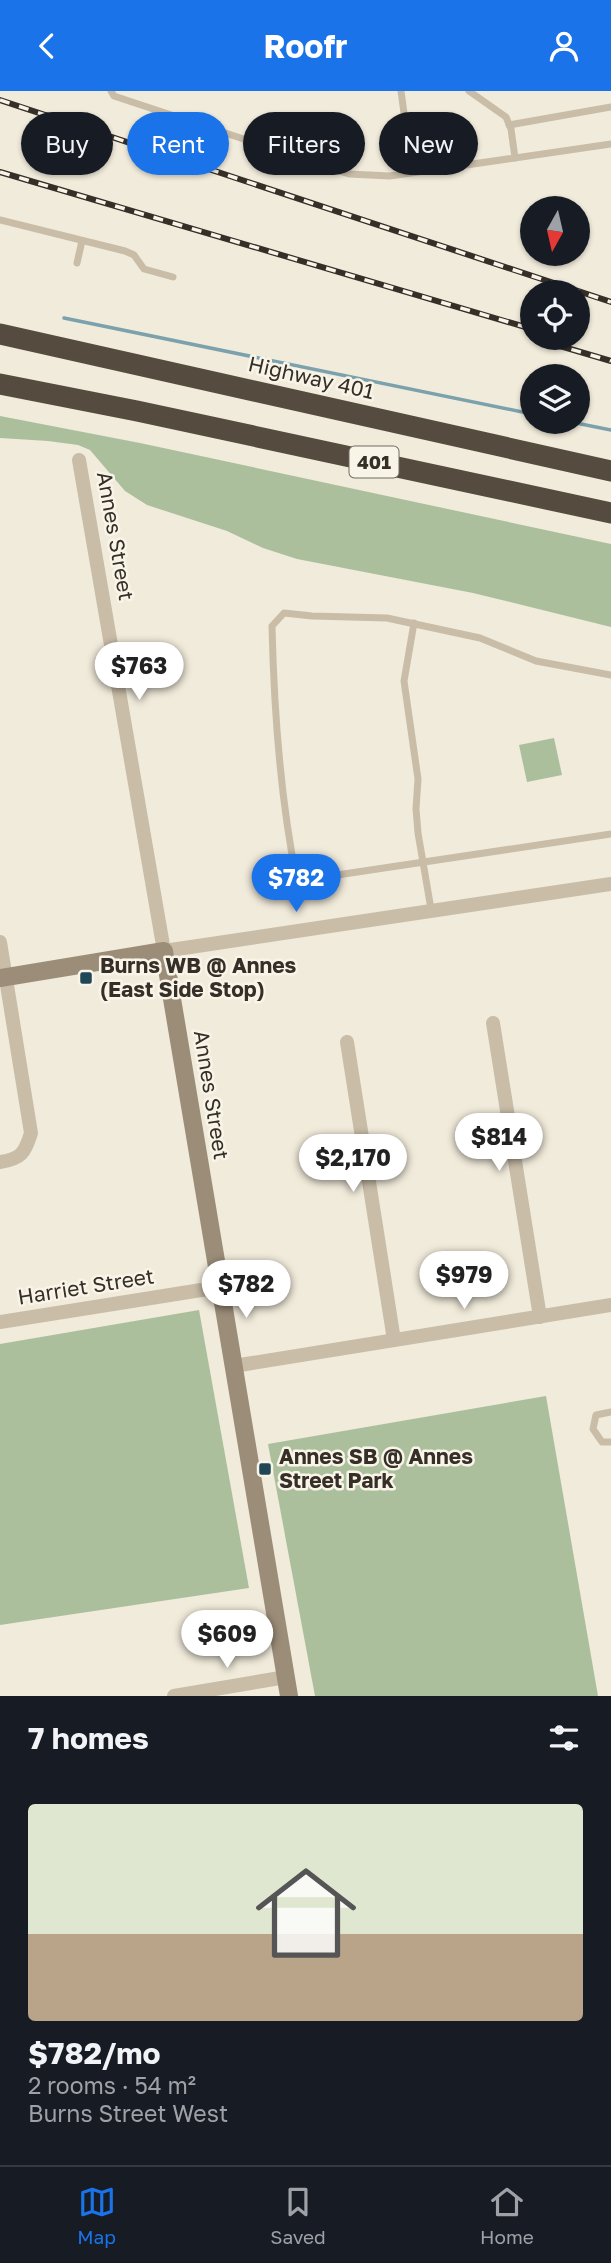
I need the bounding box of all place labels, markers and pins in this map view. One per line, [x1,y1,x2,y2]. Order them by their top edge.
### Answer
pin: $763 [98,643,180,702]
pin: $782 [255,855,337,914]
place label: Burns WB @ Annes (East Side Stop) [100,952,297,1002]
marker: Burns WB @ Annes (East Side Stop) [78,970,94,986]
pin: $814 [458,1114,540,1173]
pin: $2,170 [296,1135,410,1194]
pin: $979 [423,1251,505,1311]
pin: $782 [205,1261,287,1320]
place label: Annes SB @ Annes Street Park [279,1443,473,1493]
marker: Annes SB @ Annes Street Park [257,1461,273,1477]
pin: $609 [186,1611,268,1670]

